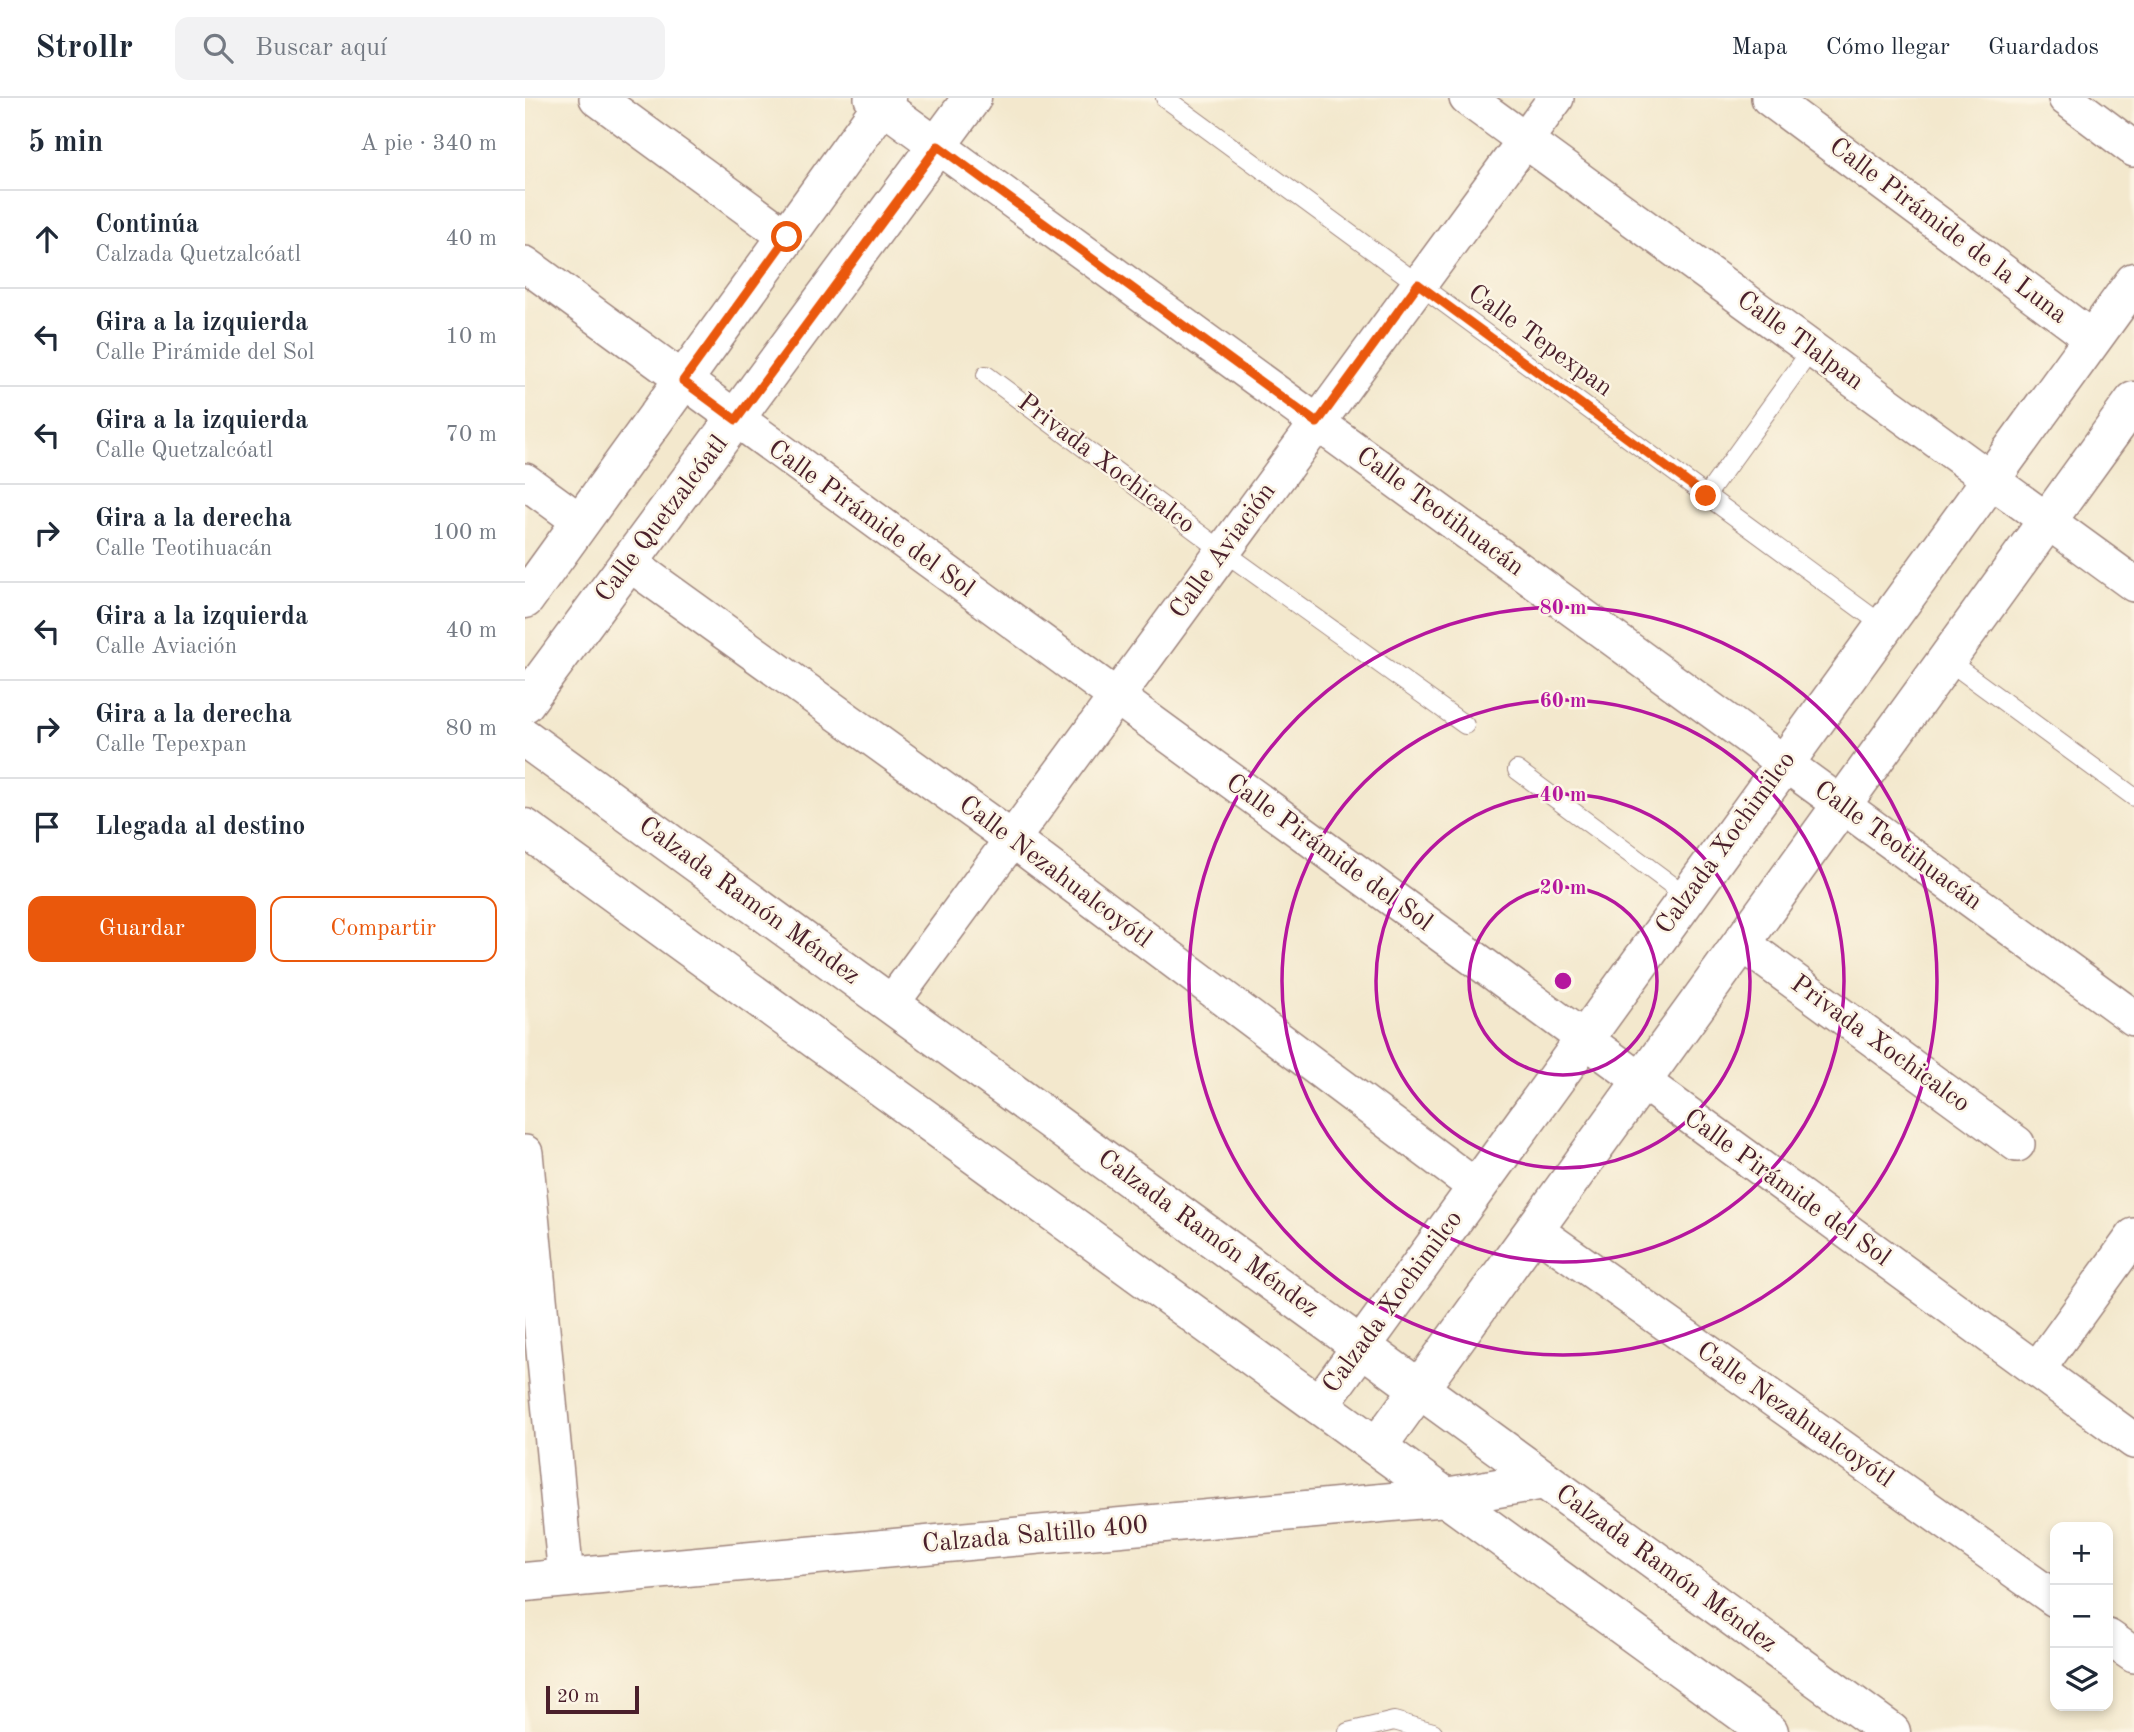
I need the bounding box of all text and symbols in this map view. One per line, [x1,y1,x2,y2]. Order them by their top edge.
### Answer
search box [175,17,665,80]
icon: search [199,29,237,67]
text: Strollr [35,32,133,65]
text: Buscar aquí [255,35,387,61]
text: Mapa [1731,36,1788,60]
text: Cómo llegar [1826,36,1950,60]
text: Guardados [1988,36,2099,60]
text: 5 min [28,128,103,158]
text: A pie · 340 m [360,132,497,155]
street label: Calle Pirámide de la Luna [1824,133,2072,329]
text: Continúa [95,212,199,238]
icon: ahead [28,220,66,258]
route start [771,221,802,252]
text: 40 m [446,227,497,250]
text: Calzada Quetzalcóatl [95,243,301,266]
street label: Calle Tepexpan [1463,280,1617,402]
street label: Calle Tlalpan [1732,287,1868,395]
text: Gira a la izquierda [95,310,308,336]
icon: left [28,318,66,356]
text: 10 m [446,325,497,348]
text: Calle Pirámide del Sol [95,341,314,364]
street label: Privada Xochicalco [1013,389,1199,539]
text: Gira a la izquierda [95,408,308,434]
icon: left [28,416,66,454]
text: 70 m [446,423,497,446]
street label: Calle Quetzalcóatl [591,431,733,607]
street label: Calle Pirámide del Sol [763,436,979,602]
text: Calle Quetzalcóatl [95,439,273,462]
street label: Calle Teotihuacán [1351,443,1529,581]
street label: Calle Aviación [1165,478,1281,624]
route end [1690,480,1721,511]
text: Gira a la derecha [95,506,292,532]
icon: right [28,514,66,552]
text: 100 m [432,521,497,544]
text: Calle Teotihuacán [95,537,272,560]
text: 80 m [1539,598,1587,619]
text: Gira a la izquierda [95,604,308,630]
icon: left [28,612,66,650]
text: 40 m [446,619,497,642]
text: Calle Aviación [95,635,237,658]
text: 60 m [1539,691,1587,712]
text: Gira a la derecha [95,702,292,728]
icon: right [28,710,66,748]
text: 80 m [446,717,497,740]
text: Calle Tepexpan [95,733,247,756]
street label: Calzada Xochimilco [1651,747,1801,939]
street label: Calle Pirámide del Sol [1221,770,1437,936]
street label: Calle Teotihuacán [1809,777,1987,915]
text: 40 m [1539,785,1587,806]
street label: Calle Nezahualcoyótl [954,791,1156,953]
icon: arrive [28,808,66,846]
street label: Calzada Ramón Méndez [634,812,864,990]
text: Llegada al destino [95,814,305,840]
text: 20 m [1539,878,1587,899]
button: Guardar [28,896,256,962]
button: Compartir [270,896,497,962]
centre of rings [1551,969,1575,993]
street label: Privada Xochicalco [1786,970,1974,1118]
street label: Calle Pirámide del Sol [1679,1105,1895,1271]
street label: Calzada Ramón Méndez [1093,1145,1323,1323]
street label: Calzada Xochimilco [1318,1206,1468,1398]
street label: Calle Nezahualcoyótl [1692,1337,1898,1493]
street label: Calzada Ramón Méndez [1551,1480,1781,1658]
street label: Calzada Saltillo 400 [921,1512,1149,1558]
map controls [2050,1522,2113,1711]
button: + [2050,1522,2113,1585]
button: − [2050,1585,2113,1648]
button: layers [2050,1648,2113,1711]
scale bar [546,1683,639,1715]
text: 20 m [557,1688,599,1707]

